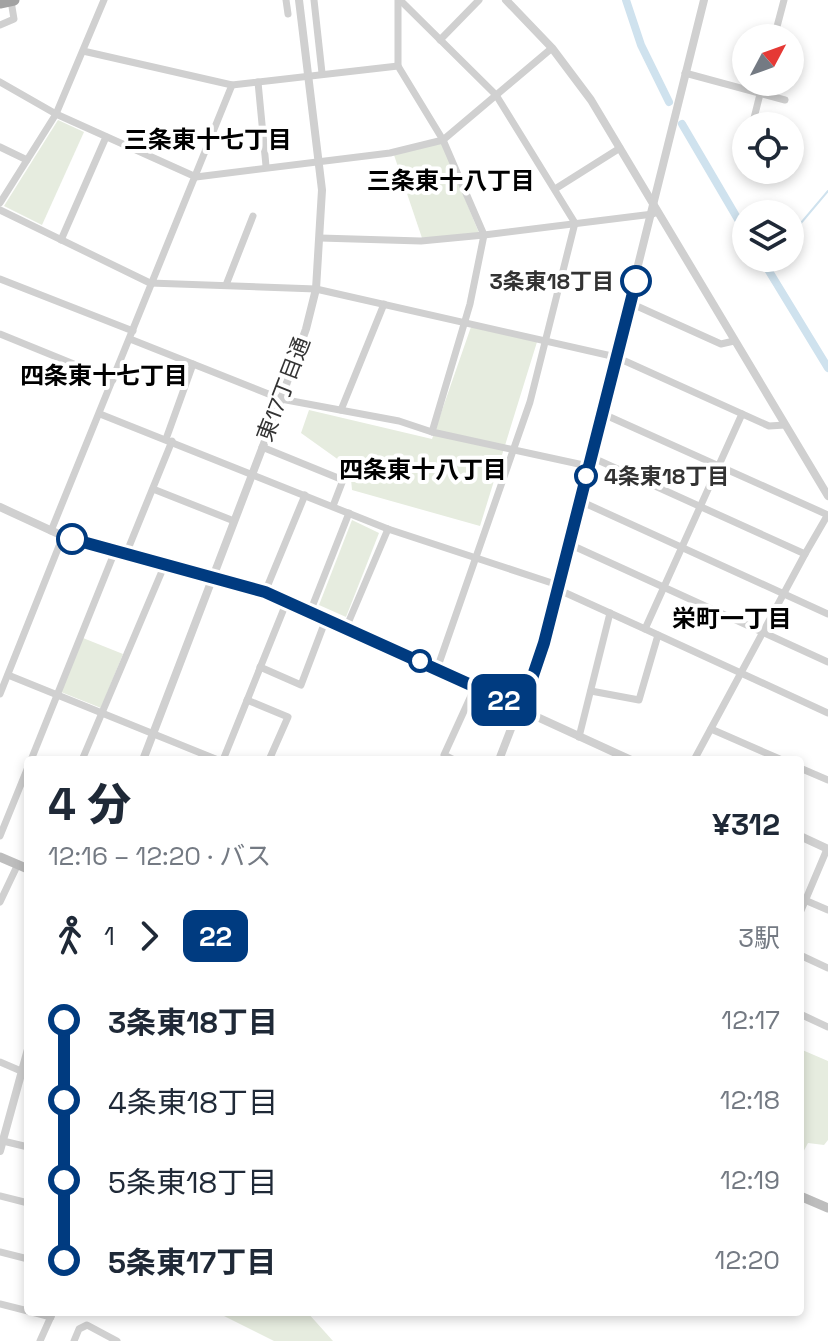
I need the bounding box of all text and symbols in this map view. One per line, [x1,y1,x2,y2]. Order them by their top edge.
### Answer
north arrow [732,24,804,96]
map controls [732,24,804,272]
button: locate [732,112,804,184]
district label: 三条東十七丁目 [124,124,292,155]
district label: 三条東十八丁目 [367,165,535,196]
button: layers [732,200,804,272]
marker: 3条東18丁目 [621,266,651,296]
place label: 3条東18丁目 [489,267,614,295]
street label: 東17丁目通 [250,333,316,445]
district label: 四条東十七丁目 [20,360,188,391]
district label: 四条東十八丁目 [339,454,507,485]
place label: 4条東18丁目 [604,462,729,490]
marker: 4条東18丁目 [575,465,597,487]
unlabelled marker [57,524,87,554]
district label: 栄町一丁目 [672,603,792,634]
unlabelled marker [409,650,431,672]
line badge: 22 [468,674,540,726]
text: 22 [487,682,521,718]
text: 4 分 [48,777,131,833]
text: ¥312 [712,805,780,844]
text: 12:16 – 12:20 · バス [48,839,271,873]
icon: walk [48,914,92,958]
icon: forward [127,914,171,958]
text: 22 [199,918,232,954]
text: 1 [104,919,115,953]
text: 3駅 [738,921,780,955]
text: 3条東18丁目 [108,1003,278,1042]
text: 12:17 [721,1003,780,1037]
text: 4条東18丁目 [108,1083,278,1122]
text: 12:18 [720,1083,780,1117]
text: 5条東18丁目 [108,1163,277,1202]
text: 12:19 [720,1163,780,1197]
text: 5条東17丁目 [108,1243,276,1282]
text: 12:20 [715,1243,780,1277]

